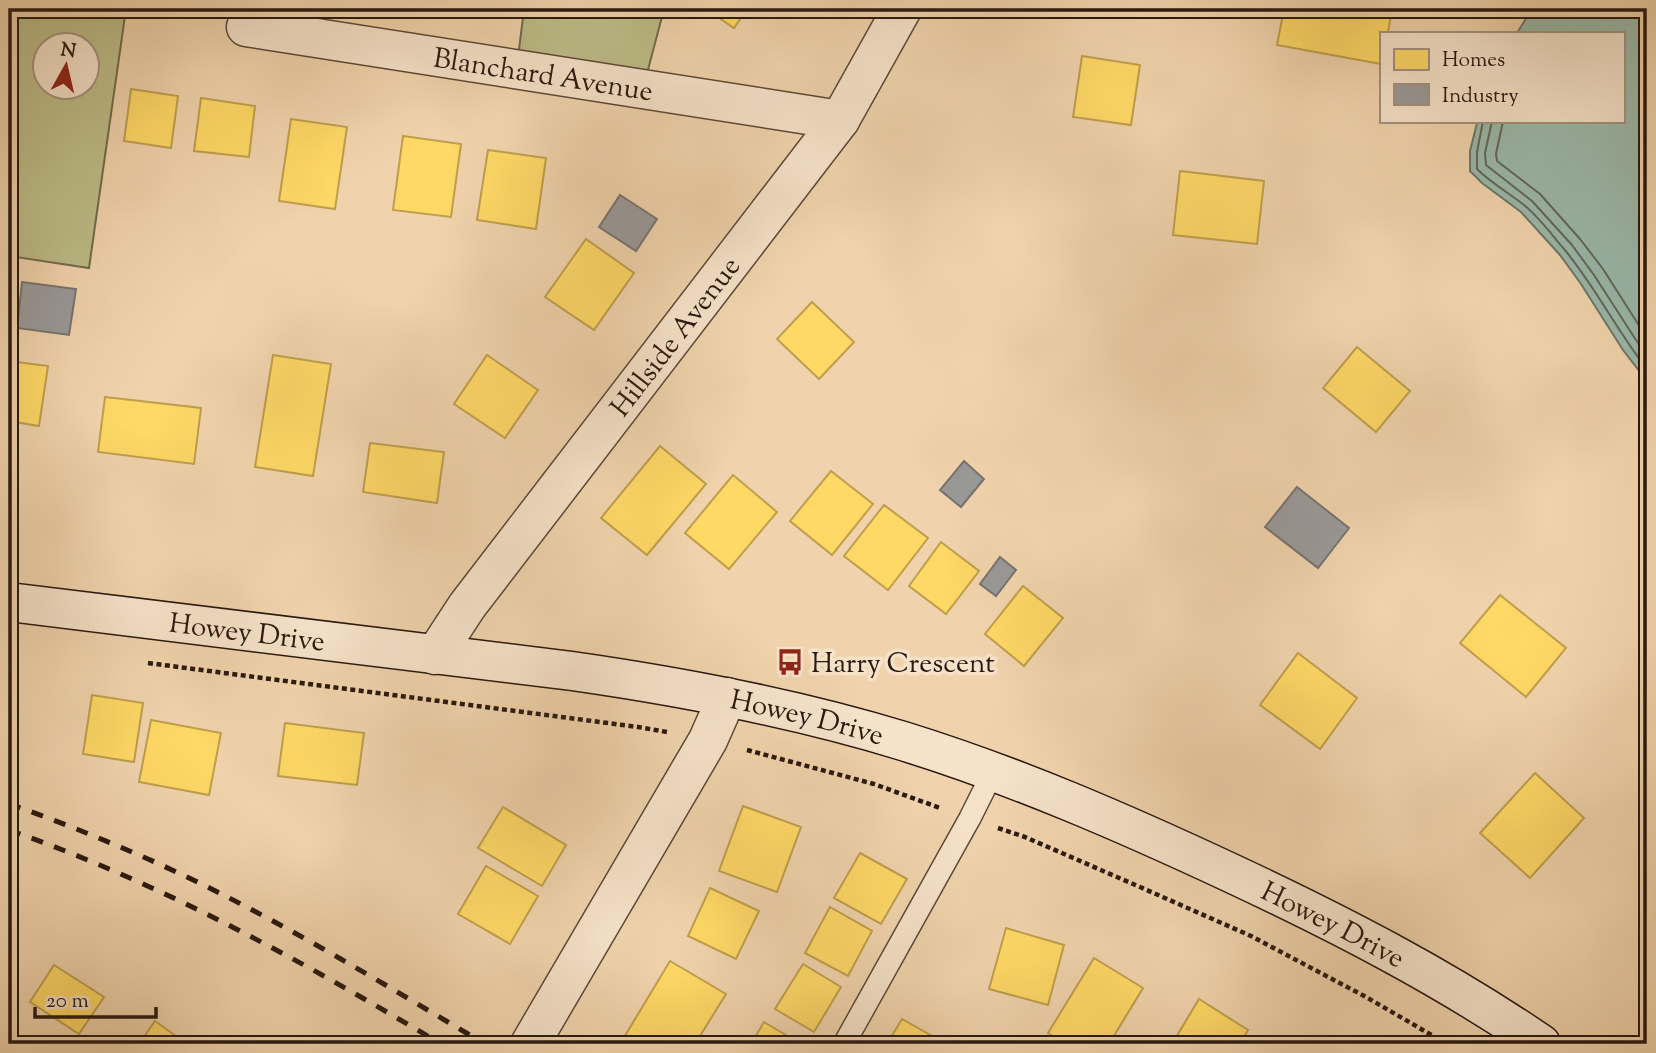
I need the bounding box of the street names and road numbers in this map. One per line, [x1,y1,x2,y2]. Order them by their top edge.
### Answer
street label: Blanchard Avenue [430,40,656,113]
street label: Hillside Avenue [602,249,751,426]
street label: Howey Drive [167,605,327,664]
street label: Howey Drive [726,681,888,757]
street label: Howey Drive [1253,873,1411,980]

